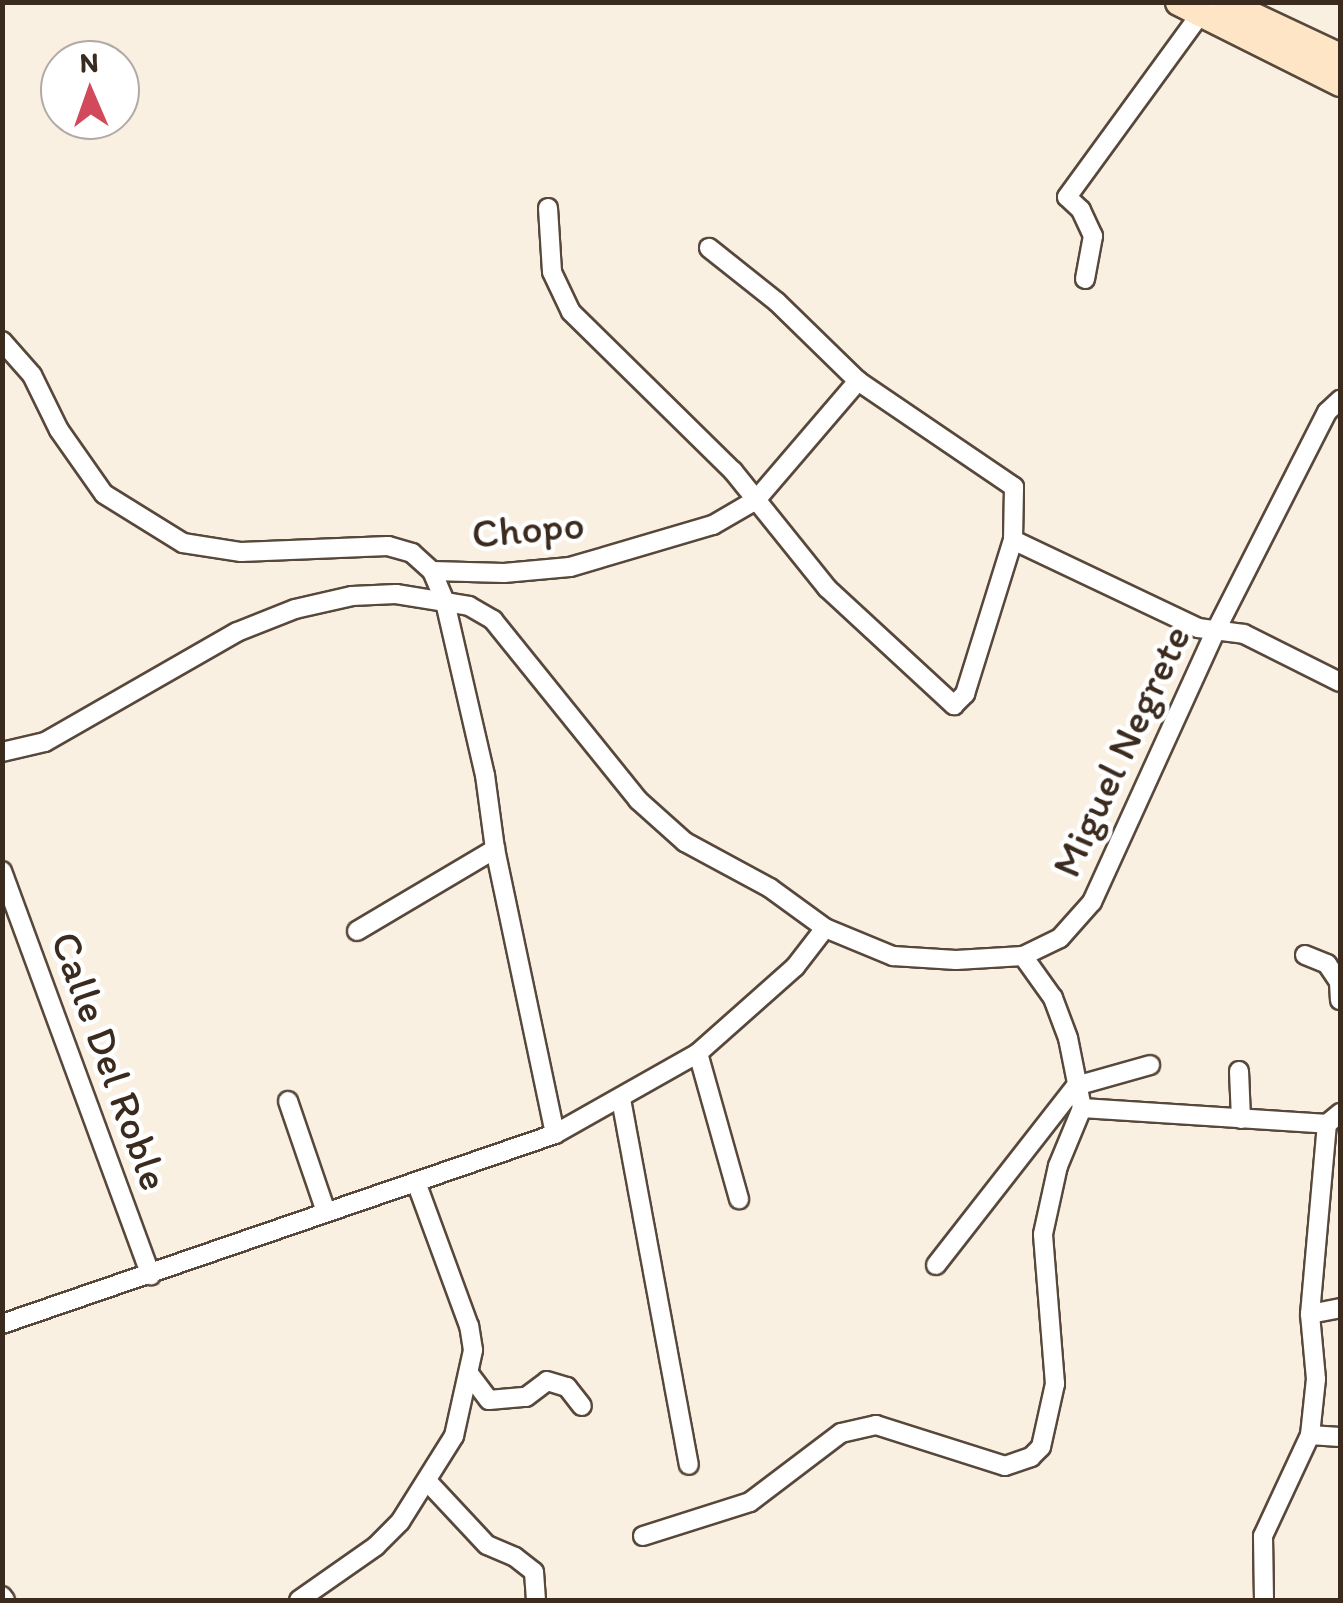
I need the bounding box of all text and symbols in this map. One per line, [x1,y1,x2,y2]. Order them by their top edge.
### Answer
north arrow [40,40,140,140]
text: N [79,45,99,79]
street label: Chopo [469,499,587,559]
street label: Miguel Negrete [1041,617,1201,885]
street label: Calle Del Roble [40,925,180,1197]

